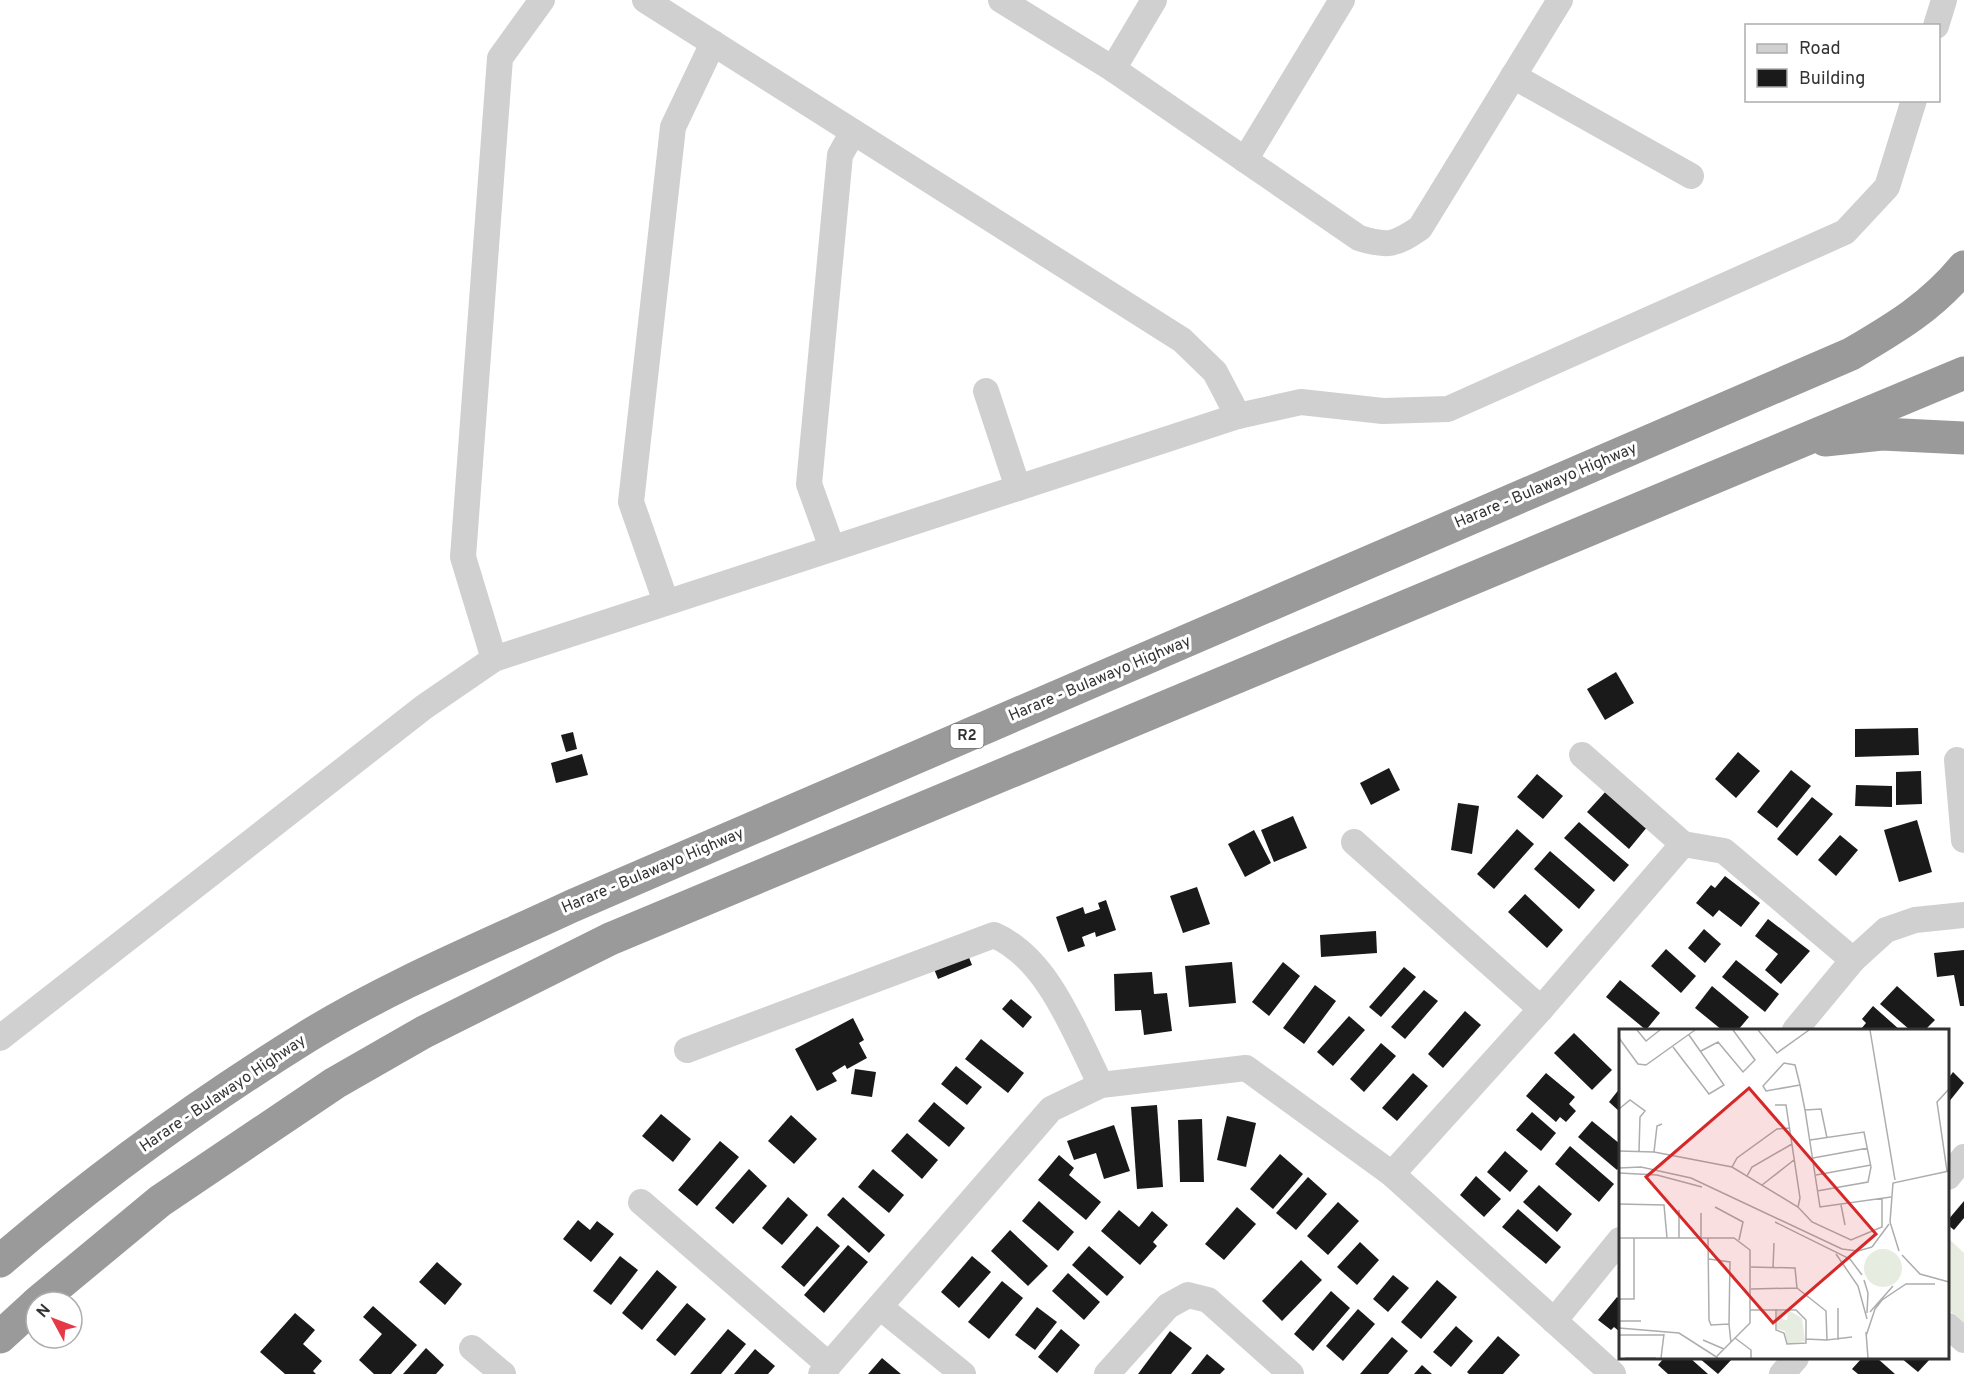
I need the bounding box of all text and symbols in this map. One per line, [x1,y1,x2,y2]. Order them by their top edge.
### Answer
legend [1745,24,1940,102]
text: Road [1799,38,1841,61]
text: Building [1799,68,1865,91]
street label: Harare - Bulawayo Highway [1452,438,1640,534]
street label: Harare - Bulawayo Highway [1006,631,1194,727]
road number: R2 [950,724,984,748]
street label: Harare - Bulawayo Highway [559,823,747,919]
inset map [1619,1029,1949,1359]
street label: Harare - Bulawayo Highway [136,1031,310,1157]
north arrow [24,1290,84,1350]
text: N [33,1301,56,1322]

